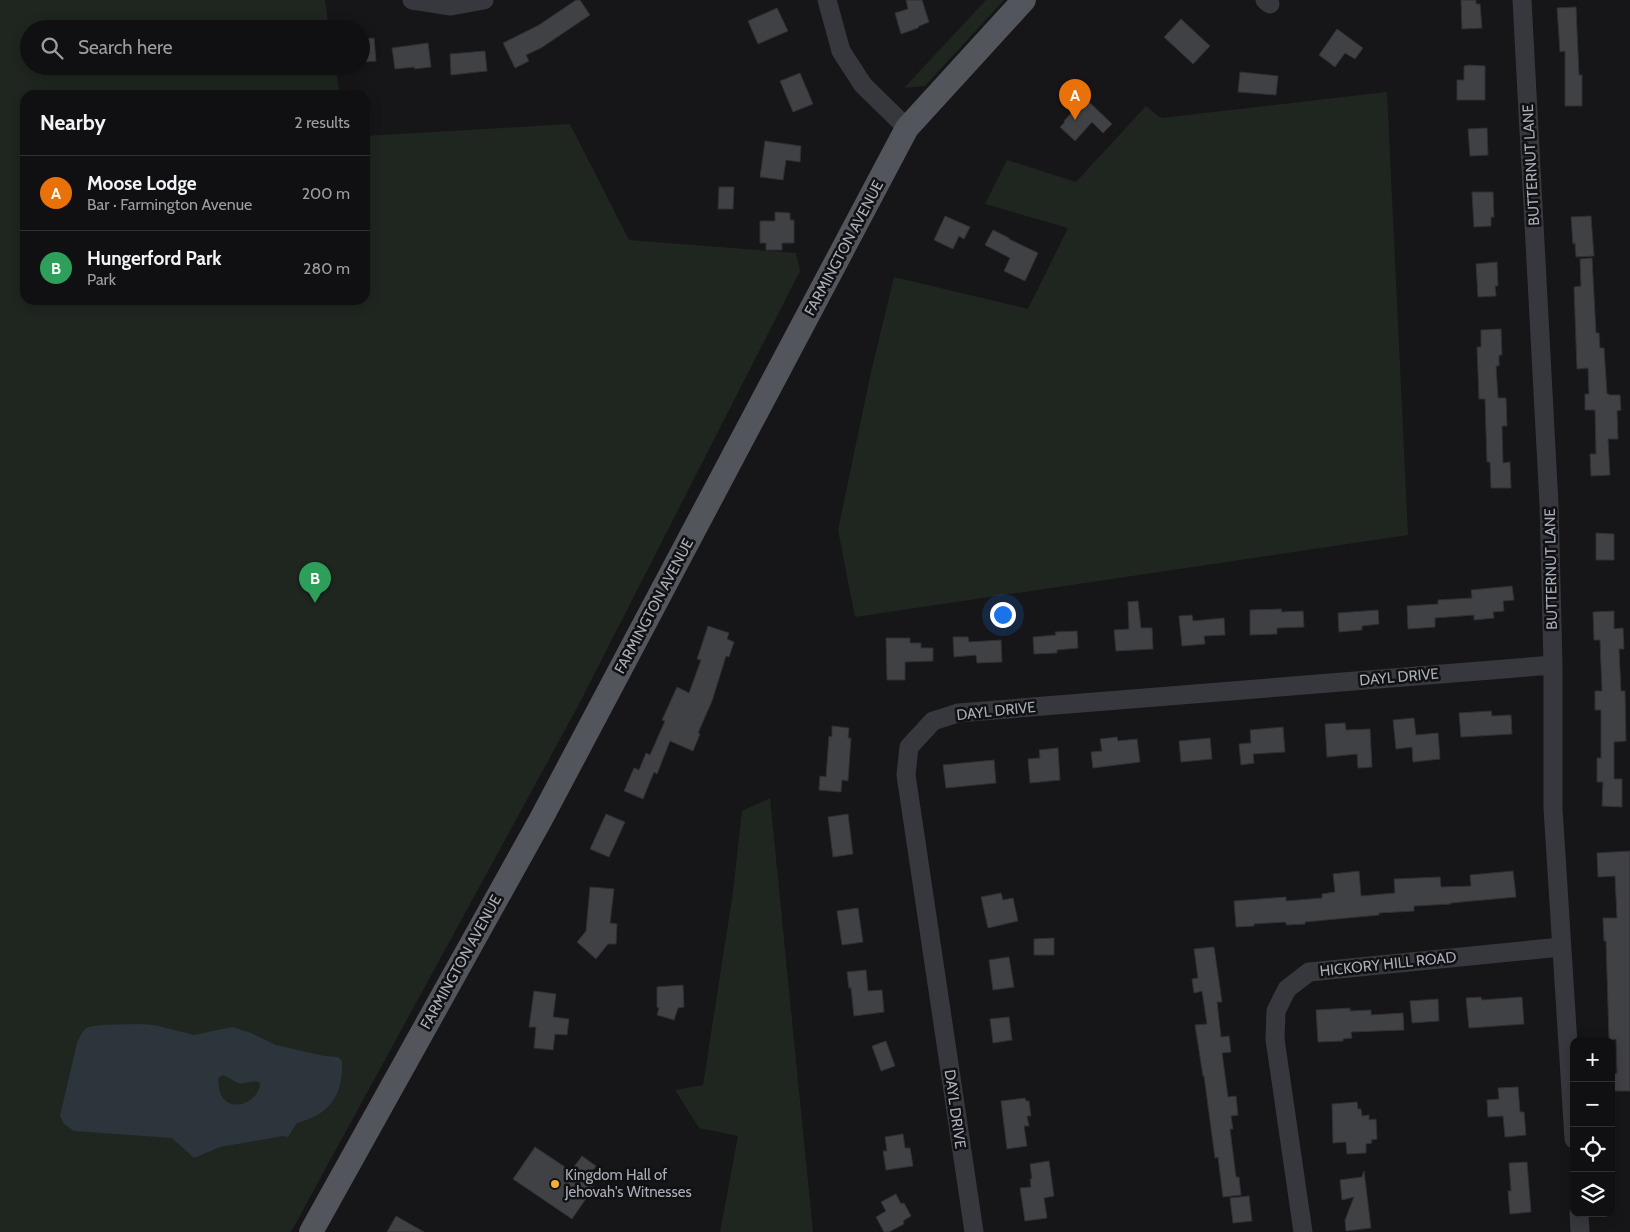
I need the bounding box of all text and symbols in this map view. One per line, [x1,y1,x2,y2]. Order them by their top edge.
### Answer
search box [20,20,370,75]
icon: search [38,34,66,62]
text: Search here [78,36,172,59]
pin: A [1059,79,1091,120]
street label: BUTTERNUT LANE [1519,104,1543,226]
text: Nearby [40,110,106,135]
text: 2 results [294,113,350,132]
text: Moose Lodge [87,172,197,195]
street label: FARMINGTON AVENUE [801,177,887,319]
text: A [51,184,61,203]
text: 200 m [302,184,350,203]
text: Bar · Farmington Avenue [87,195,252,214]
text: Hungerford Park [87,247,222,270]
text: B [51,259,61,278]
text: 280 m [303,259,350,278]
text: Park [87,270,116,289]
street label: BUTTERNUT LANE [1541,508,1561,630]
street label: FARMINGTON AVENUE [611,535,697,677]
pin: B [299,562,331,603]
your location [990,602,1016,628]
street label: DAYL DRIVE [1359,665,1439,689]
street label: DAYL DRIVE [955,698,1037,724]
street label: FARMINGTON AVENUE [417,892,505,1032]
street label: HICKORY HILL ROAD [1319,948,1457,980]
map controls [1570,1037,1615,1217]
button: + [1570,1037,1615,1082]
street label: DAYL DRIVE [941,1068,969,1150]
button: − [1570,1082,1615,1127]
button: locate [1570,1127,1615,1172]
place label: Kingdom Hall of Jehovah's Witnesses [564,1166,692,1201]
button: layers [1570,1172,1615,1217]
marker: Kingdom Hall of Jehovah's Witnesses [549,1178,561,1190]

